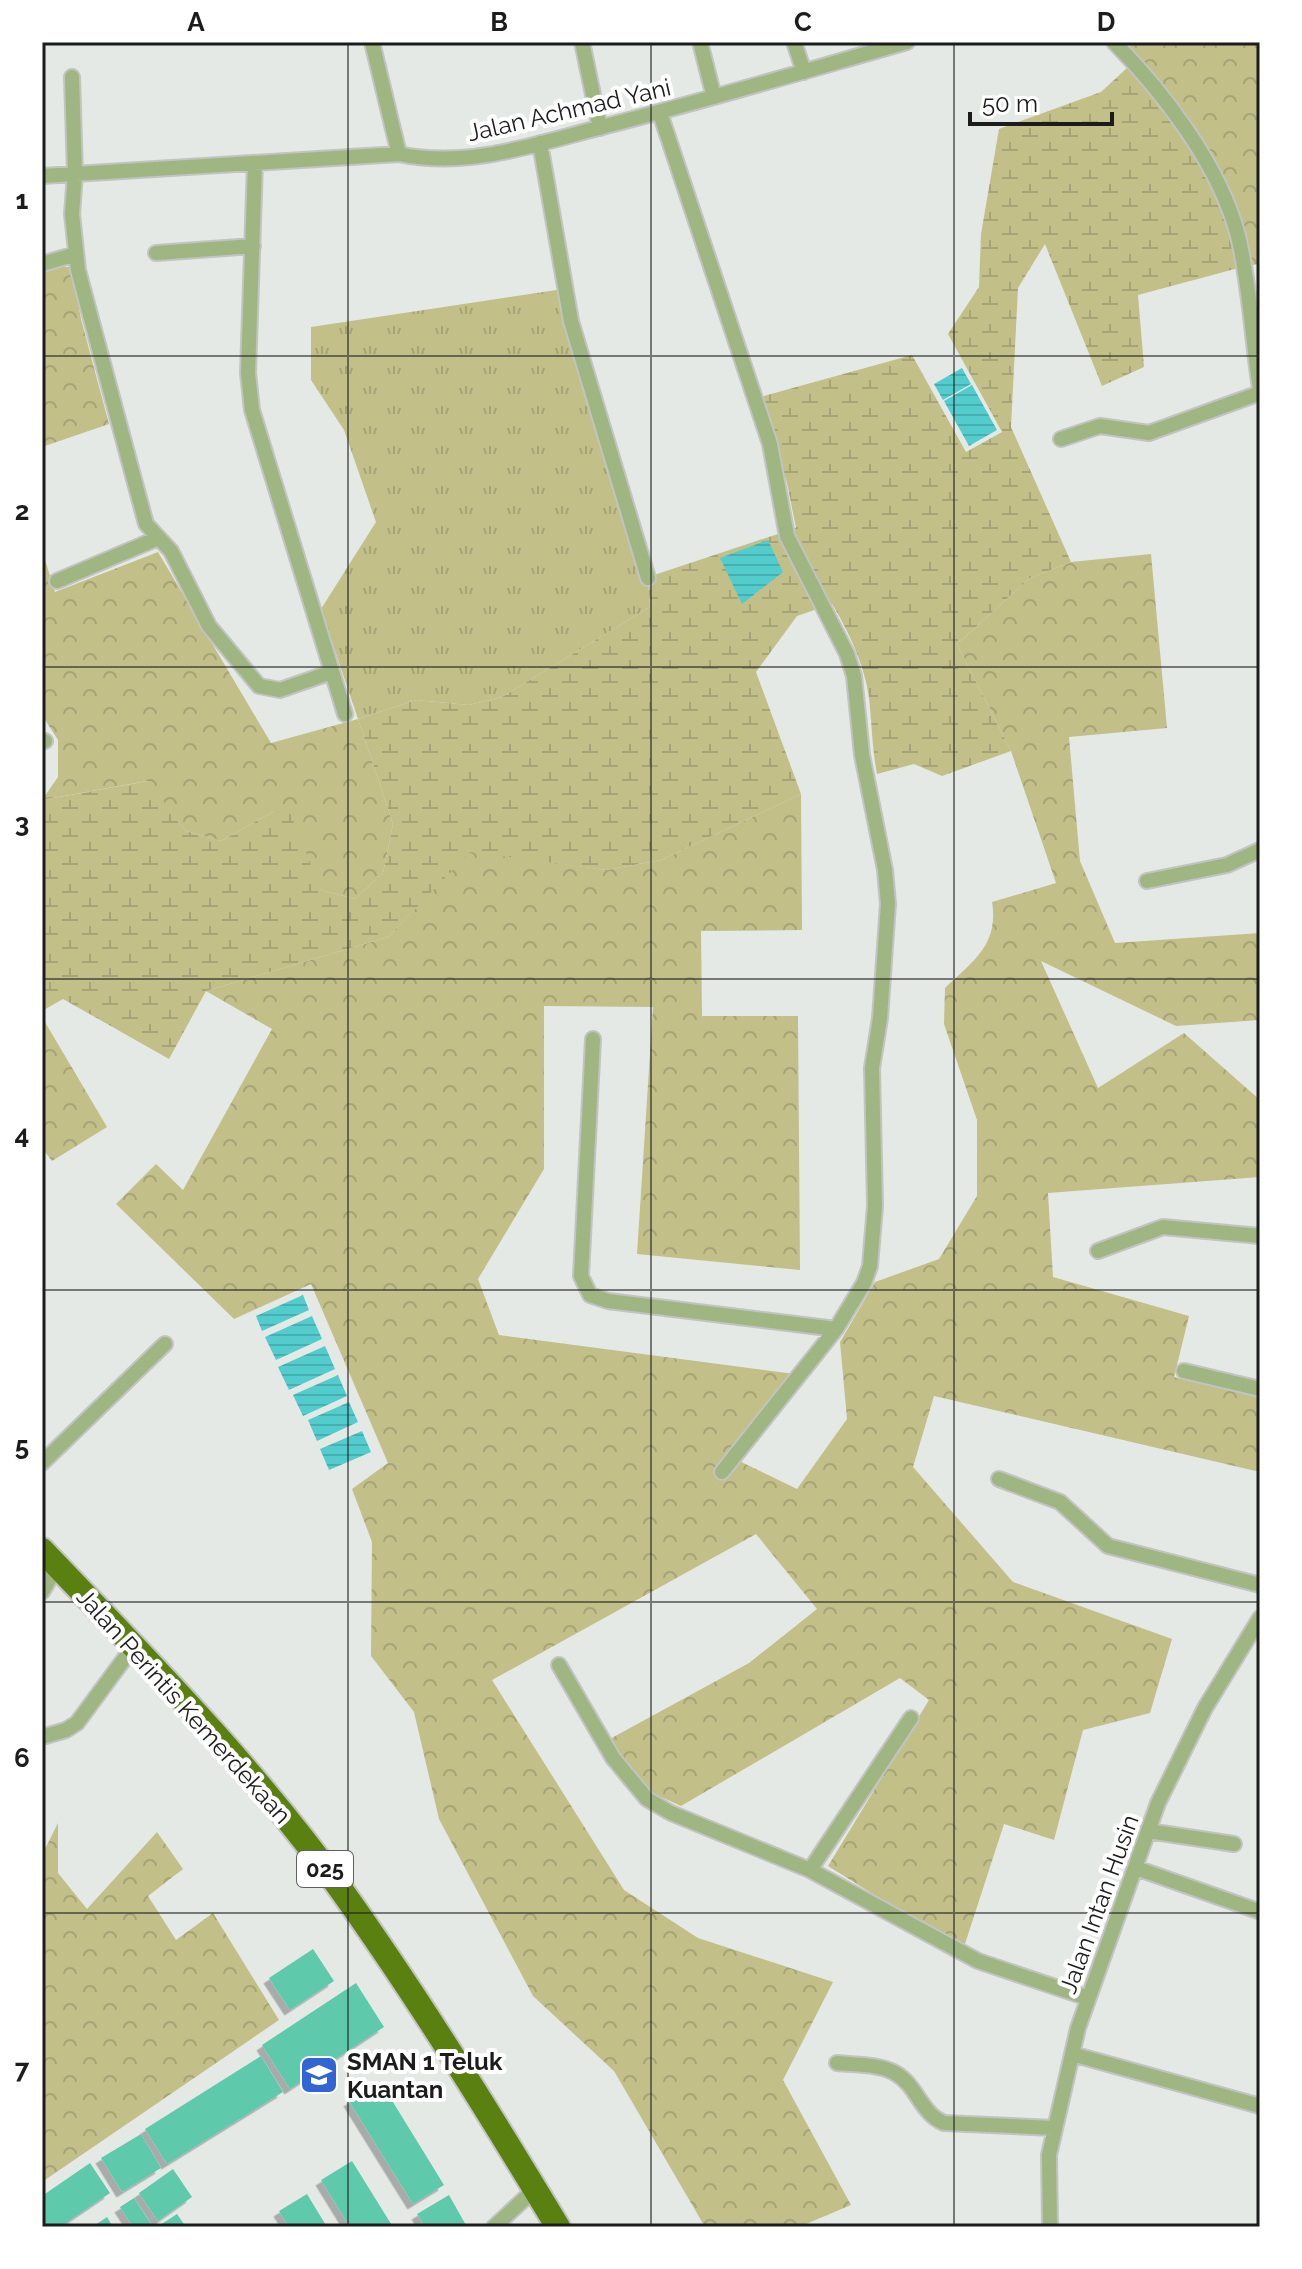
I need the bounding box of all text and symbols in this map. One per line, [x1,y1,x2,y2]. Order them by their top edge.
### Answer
text: A [187,7,205,37]
text: B [490,7,508,37]
text: C [794,7,812,37]
text: D [1097,7,1115,37]
street label: Jalan Achmad Yani [465,73,673,147]
scale bar [970,76,1112,126]
text: 50 m [982,89,1038,118]
text: 1 [16,185,29,215]
text: 2 [15,496,29,526]
text: 3 [15,808,29,838]
text: 4 [15,1120,29,1150]
text: 5 [15,1431,29,1461]
street label: Jalan Perintis Kemerdekaan [71,1582,297,1830]
text: 6 [14,1743,30,1773]
street label: Jalan Intan Husin [1053,1811,1145,1997]
road number: 025 [297,1851,353,1887]
place label: SMAN 1 Teluk Kuantan [347,2047,503,2104]
text: 7 [15,2054,30,2084]
school or university icon: SMAN 1 Teluk Kuantan [298,2054,340,2096]

